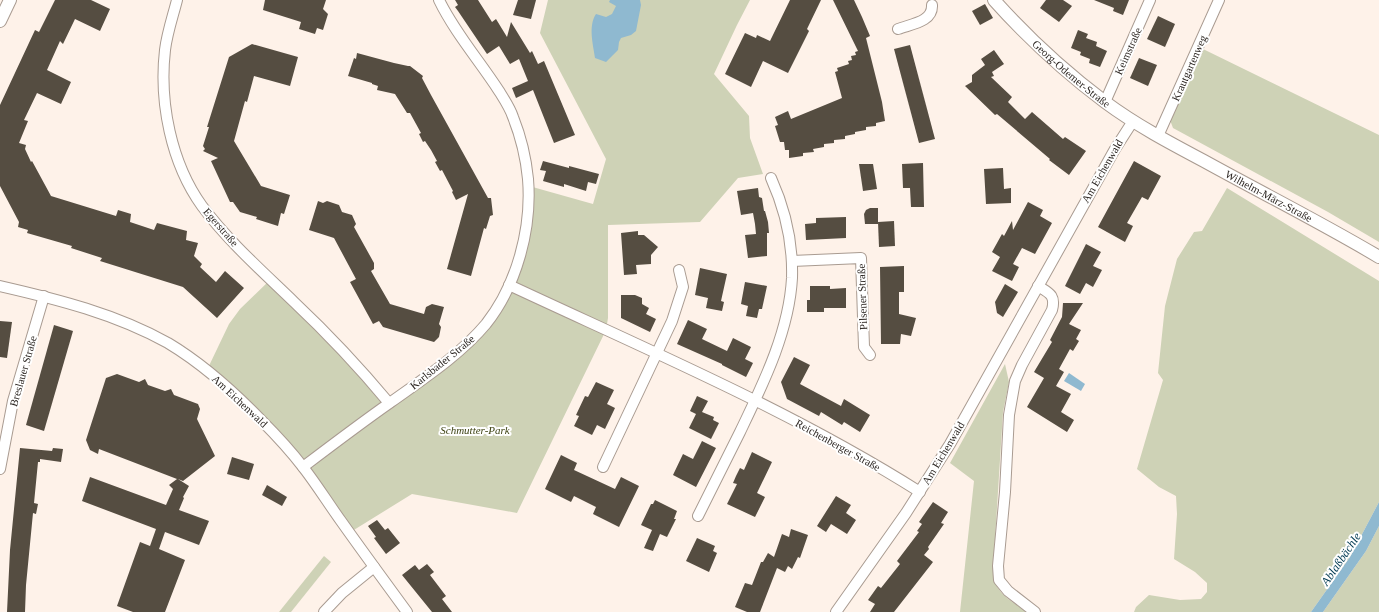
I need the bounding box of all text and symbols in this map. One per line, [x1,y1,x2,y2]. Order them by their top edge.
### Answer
street label: Keimstraße [1112,25,1144,77]
street label: Krautgartenweg [1169,33,1209,103]
street label: Georg-Odemer-Straße [1030,37,1113,110]
street label: Am Eichenwald [1079,137,1125,205]
street label: Wilhelm-März-Straße [1223,168,1314,224]
street label: Egerstraße [201,205,241,249]
street label: Pilsener Straße [855,264,869,330]
street label: Karlsbader Straße [407,332,477,392]
street label: Breslauer Straße [7,334,39,408]
street label: Am Eichenwald [210,372,270,430]
street label: Reichenberger Straße [794,417,882,473]
street label: Am Eichenwald [920,419,967,487]
park label: Schmutter-Park [440,424,511,436]
water label: Ablaßbächle [1318,529,1364,589]

